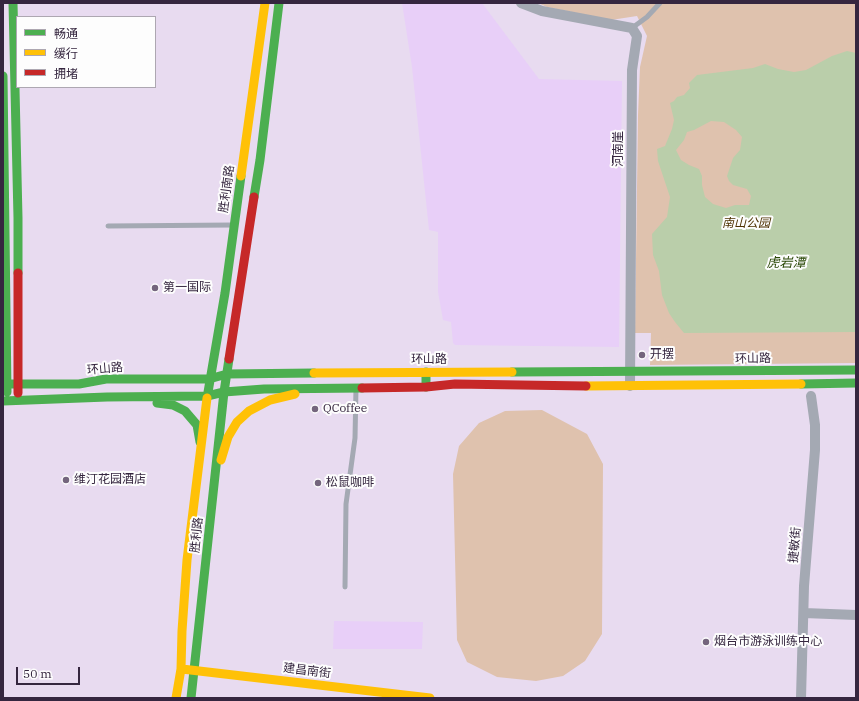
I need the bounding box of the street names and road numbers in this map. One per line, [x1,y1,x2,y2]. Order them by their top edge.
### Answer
street label: 河南崖 [612,131,626,167]
street label: 胜利南路 [217,164,237,214]
street label: 环山路 [735,351,771,367]
street label: 环山路 [411,353,447,367]
street label: 环山路 [86,360,124,378]
street label: 胜利路 [188,516,206,554]
street label: 捷敏街 [786,526,804,564]
street label: 建昌南街 [282,661,332,681]

